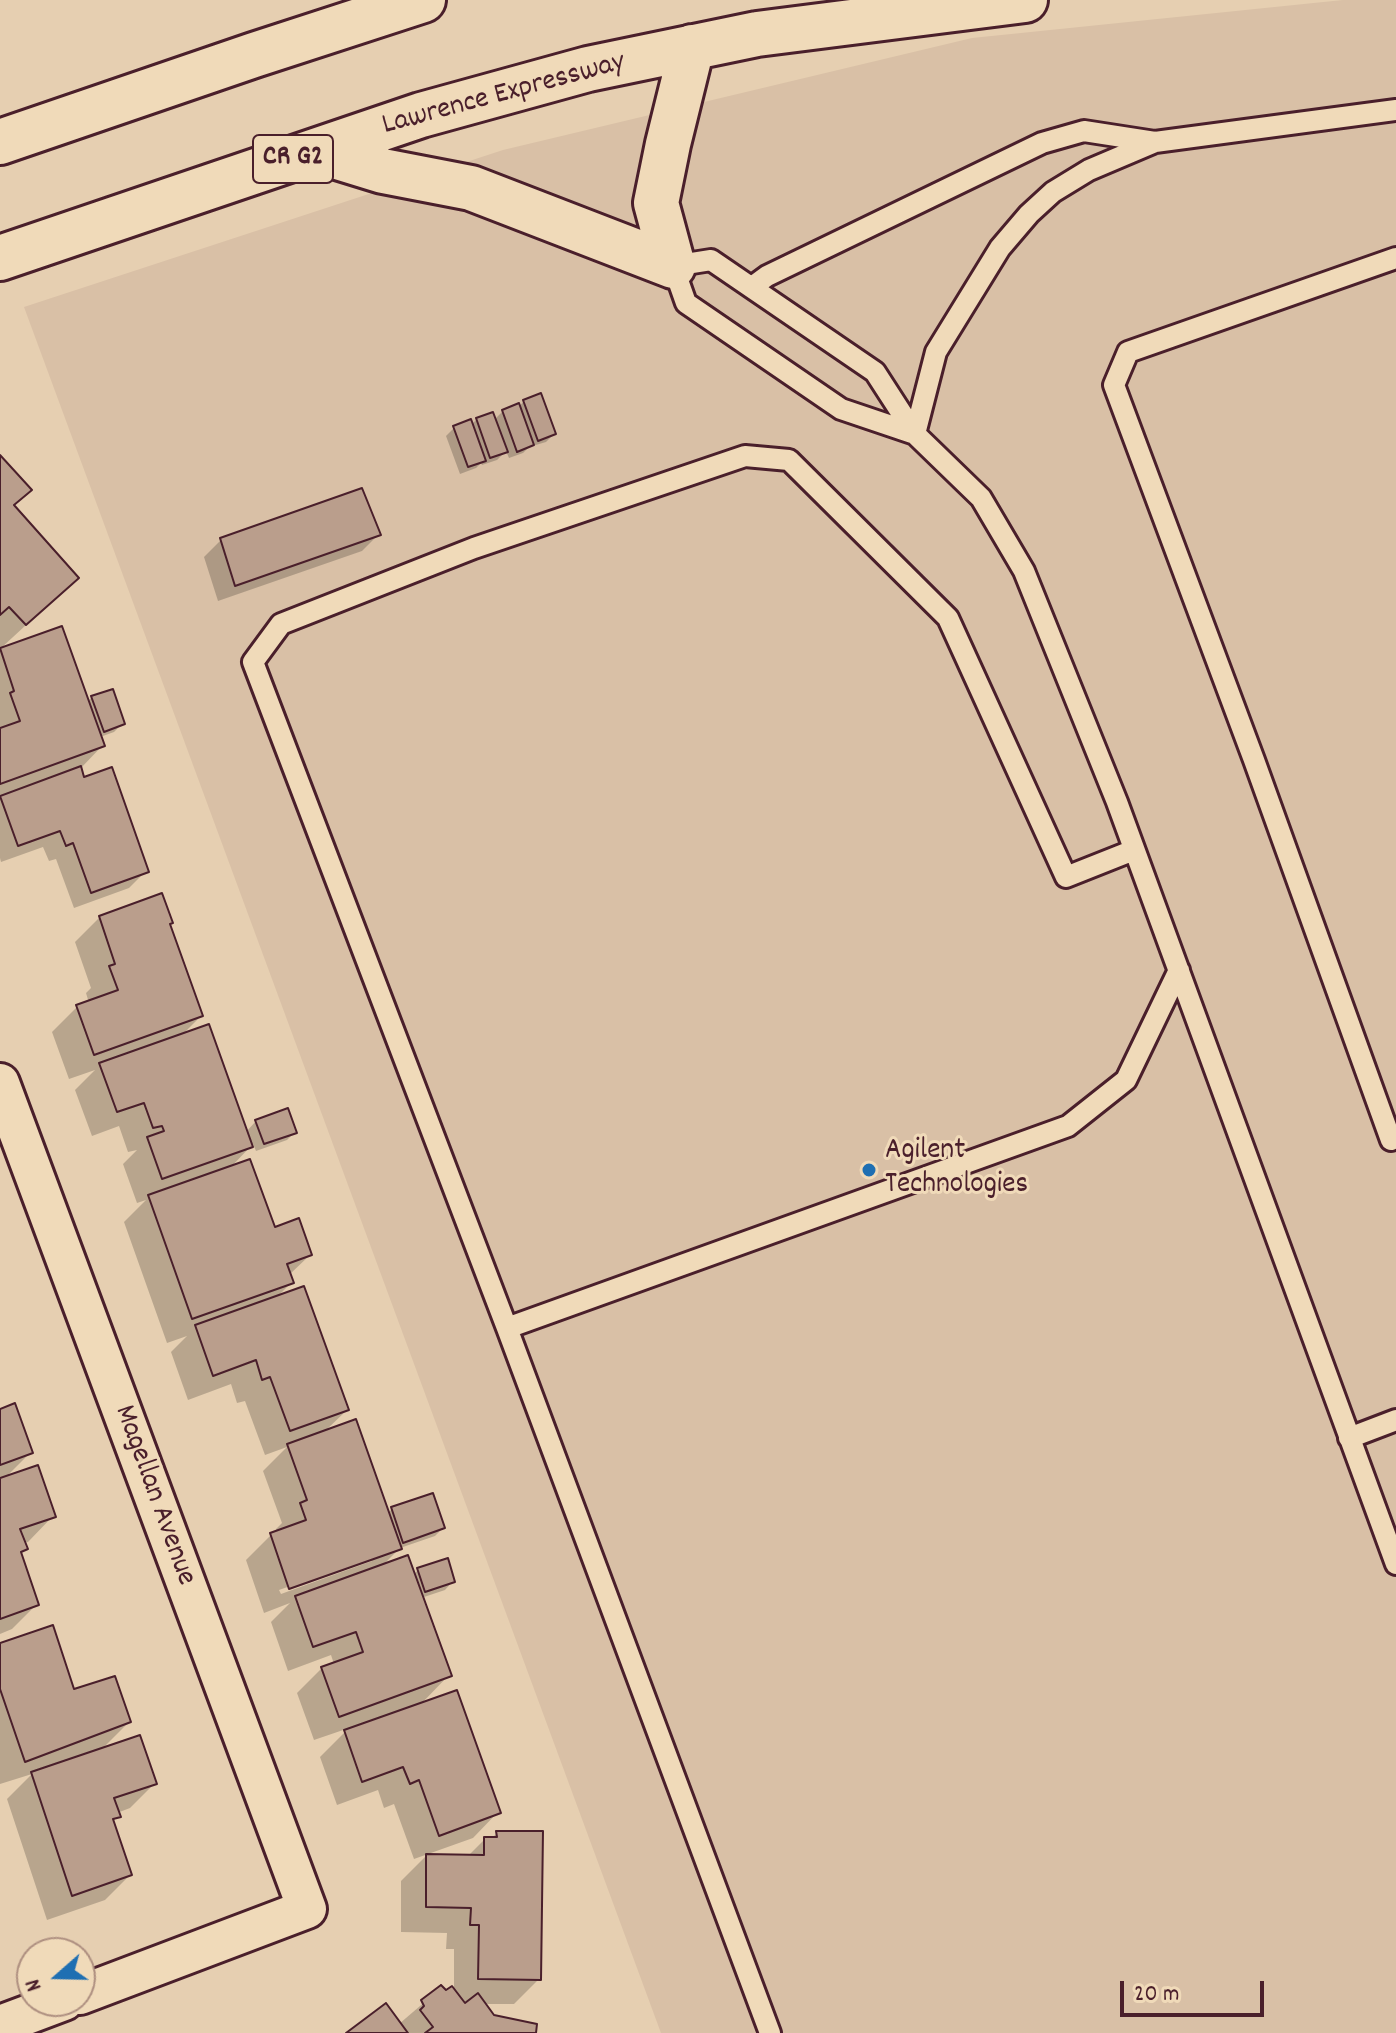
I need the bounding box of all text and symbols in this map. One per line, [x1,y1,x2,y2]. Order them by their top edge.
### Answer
street label: Lawrence Expressway [379,46,629,146]
road number: CR G2 [253,135,333,183]
place label: Agilent Technologies [885,1135,1028,1206]
marker: Agilent Technologies [860,1161,878,1179]
street label: Magellan Avenue [104,1401,202,1591]
north arrow [16,1937,96,2017]
scale bar [1124,1965,1268,2015]
text: N [18,1974,51,1995]
text: 20 m [1134,1978,1180,2012]

